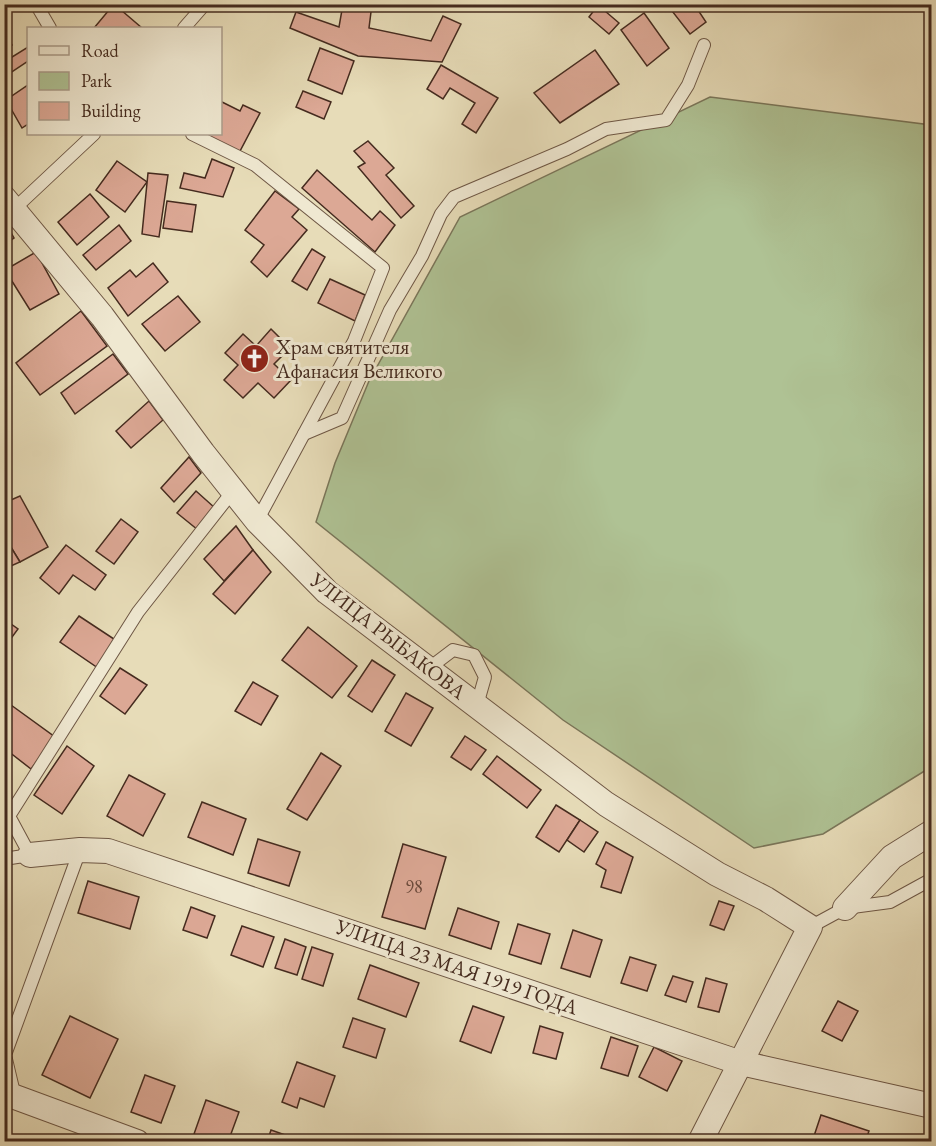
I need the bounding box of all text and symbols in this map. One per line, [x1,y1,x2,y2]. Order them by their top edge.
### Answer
legend [27,27,222,135]
text: Road [81,39,120,62]
text: Park [81,69,112,92]
text: Building [81,99,141,122]
place label: Храм святителя Афанасия Великого [275,333,443,384]
church icon: Храм святителя Афанасия Великого [239,343,271,375]
street label: УЛИЦА РЫБАКОВА [304,566,472,705]
house number: 98 [405,875,423,898]
street label: УЛИЦА 23 МАЯ 1919 ГОДА [331,912,582,1021]

